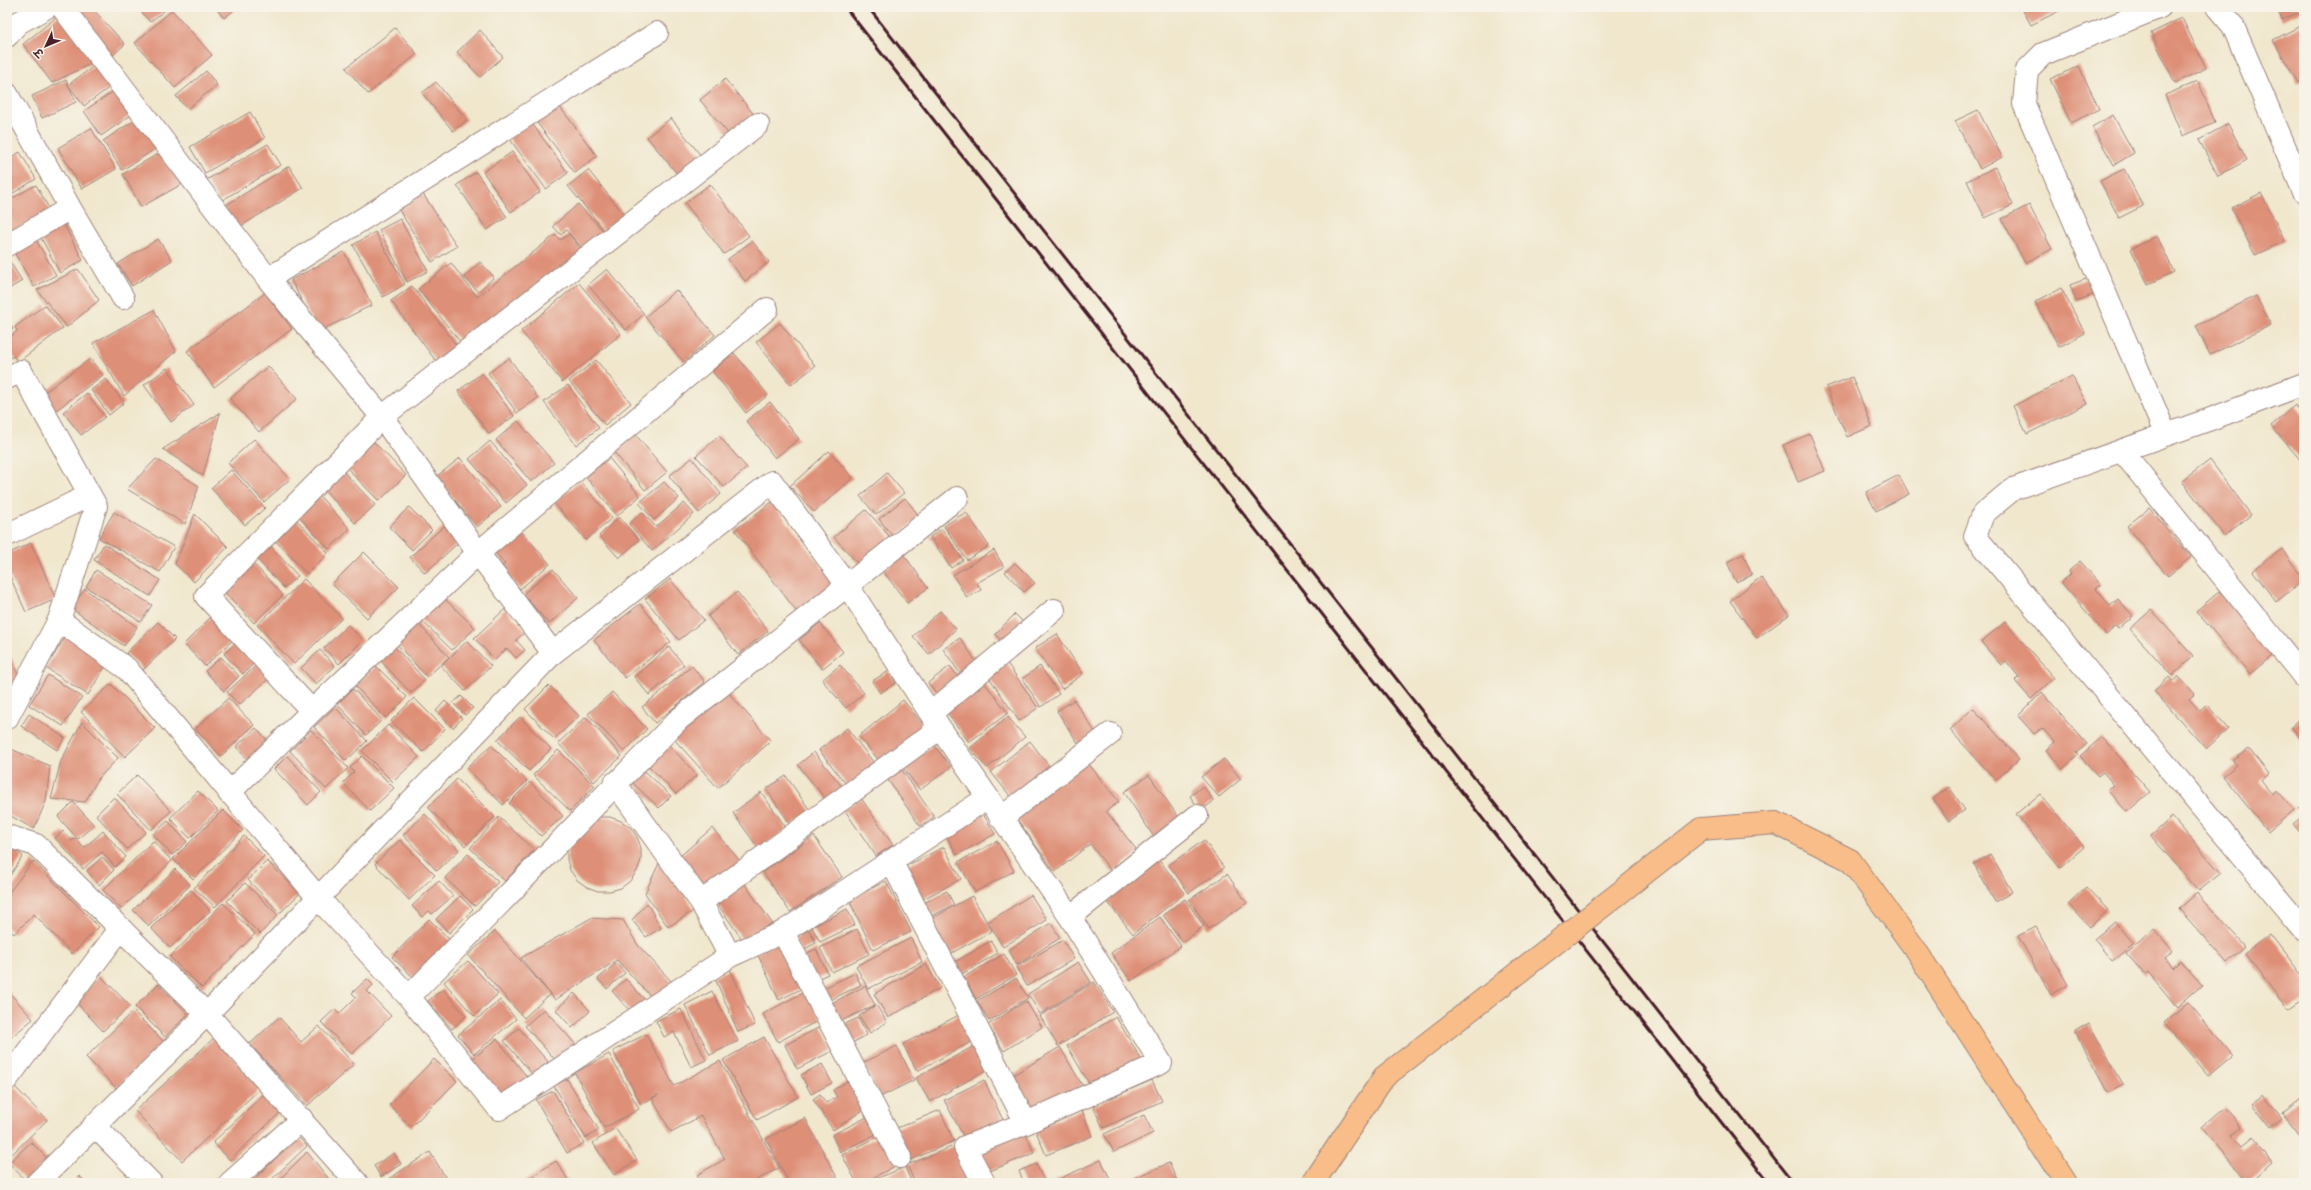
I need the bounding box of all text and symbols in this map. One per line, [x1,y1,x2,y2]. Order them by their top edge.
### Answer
north arrow [26,26,66,66]
text: उ [30,43,49,61]

